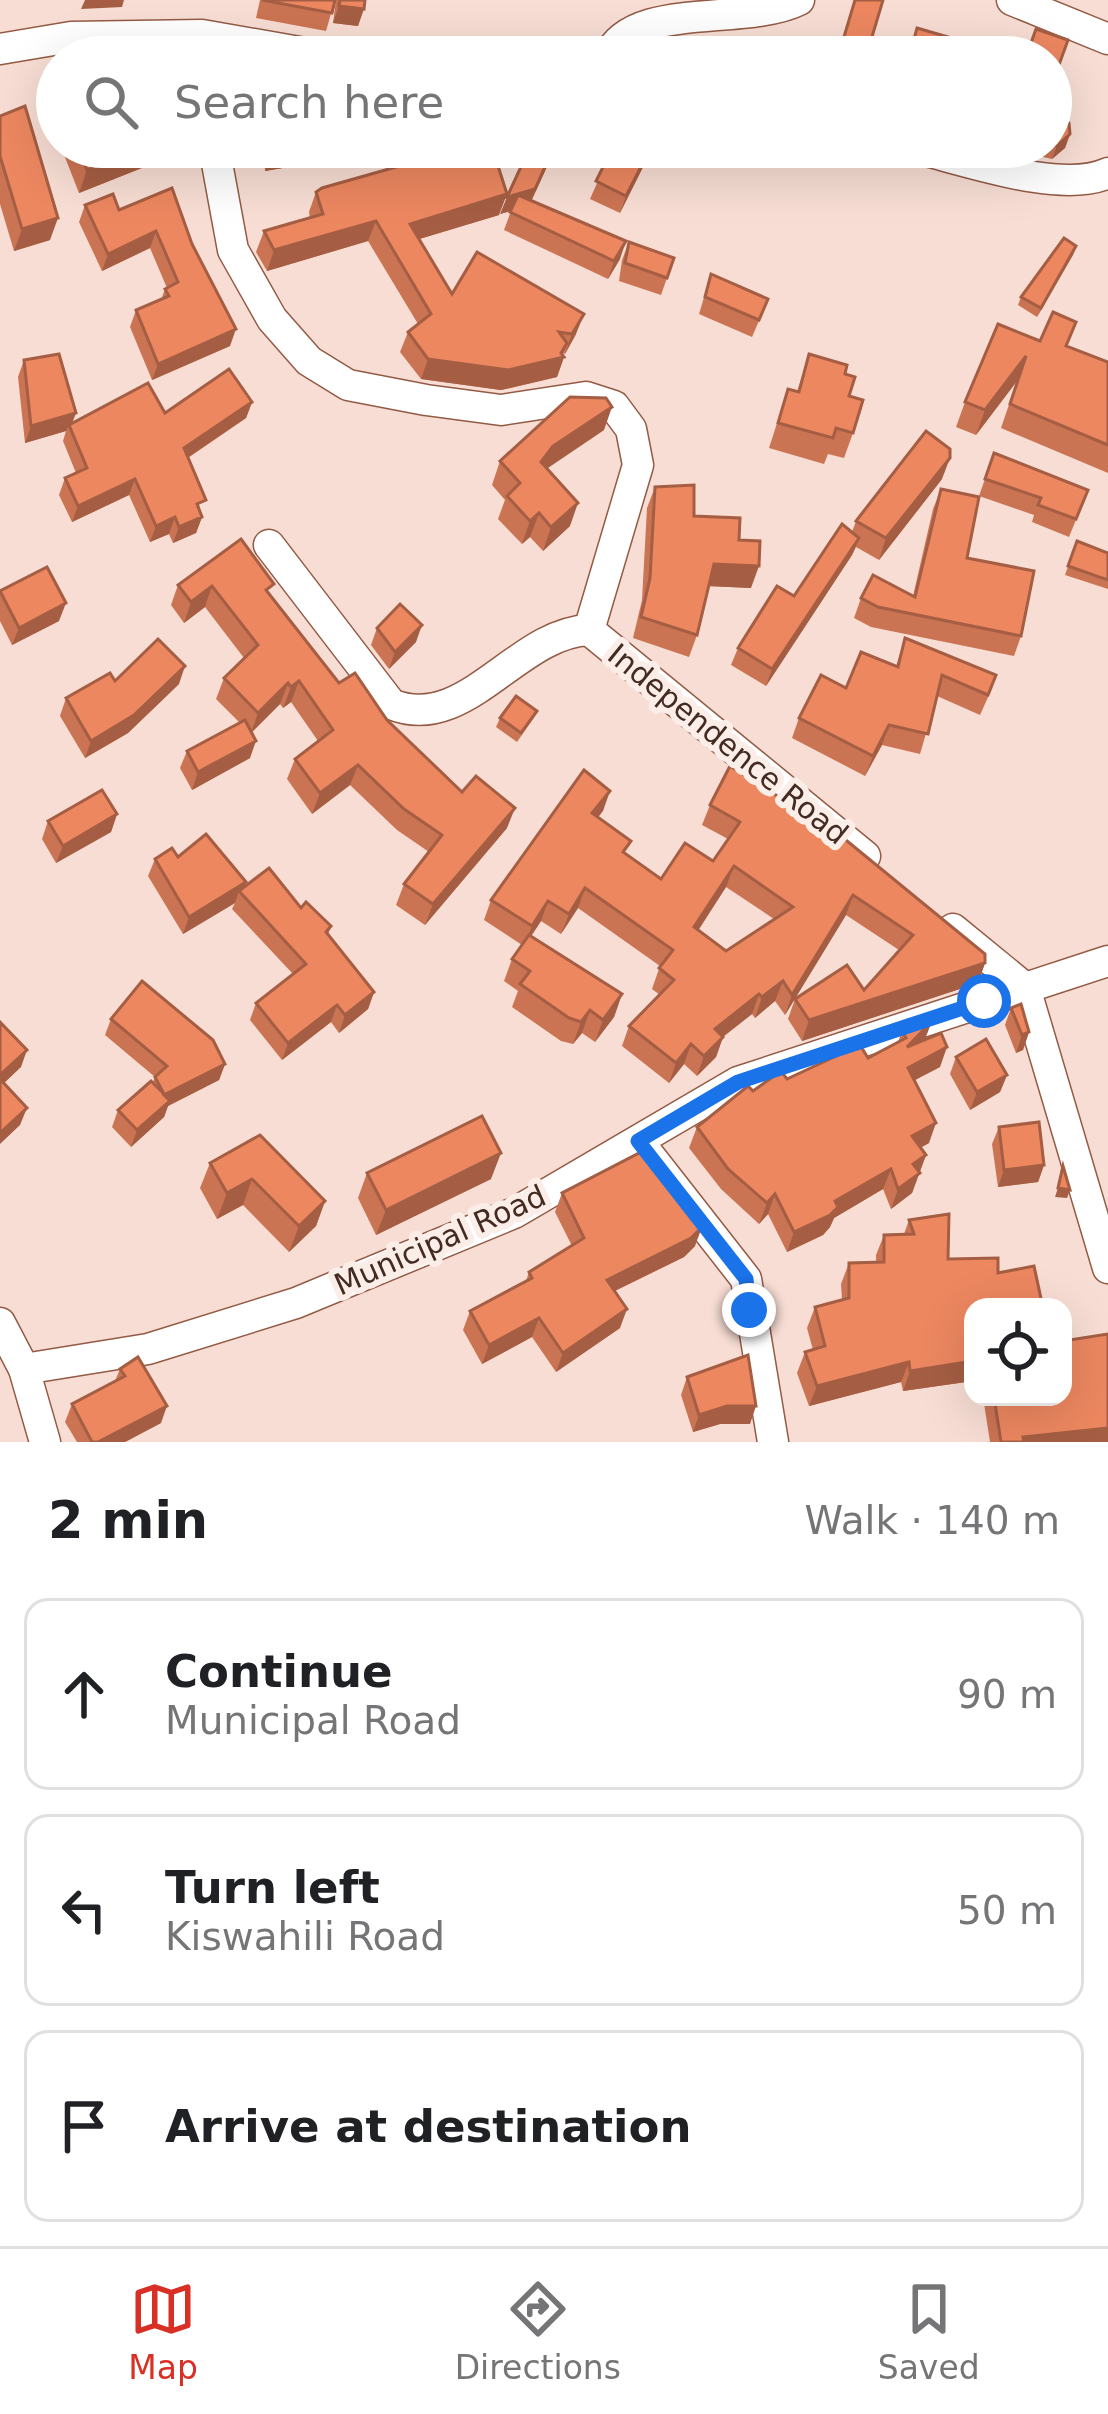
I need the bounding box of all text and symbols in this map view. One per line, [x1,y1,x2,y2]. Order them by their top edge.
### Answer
search box [36,36,1072,168]
icon: search [78,69,144,135]
text: Search here [174,76,444,129]
street label: Independence Road [601,637,855,851]
route start [957,974,1011,1028]
street label: Municipal Road [329,1178,551,1302]
route end [722,1283,776,1337]
map controls [964,1298,1072,1406]
button: locate [964,1298,1072,1406]
text: 2 min [48,1491,208,1550]
text: Walk · 140 m [805,1498,1060,1543]
text: Continue [165,1645,393,1698]
icon: ahead [51,1661,117,1727]
text: 90 m [957,1672,1057,1717]
text: Municipal Road [165,1698,461,1743]
text: Turn left [165,1861,380,1914]
icon: left [51,1877,117,1943]
text: 50 m [957,1888,1057,1933]
text: Kiswahili Road [165,1914,445,1959]
icon: arrive [51,2093,117,2159]
text: Arrive at destination [165,2100,691,2153]
tab: Map [128,2276,198,2387]
tab: Directions [455,2276,621,2387]
tab: Saved [878,2276,980,2387]

